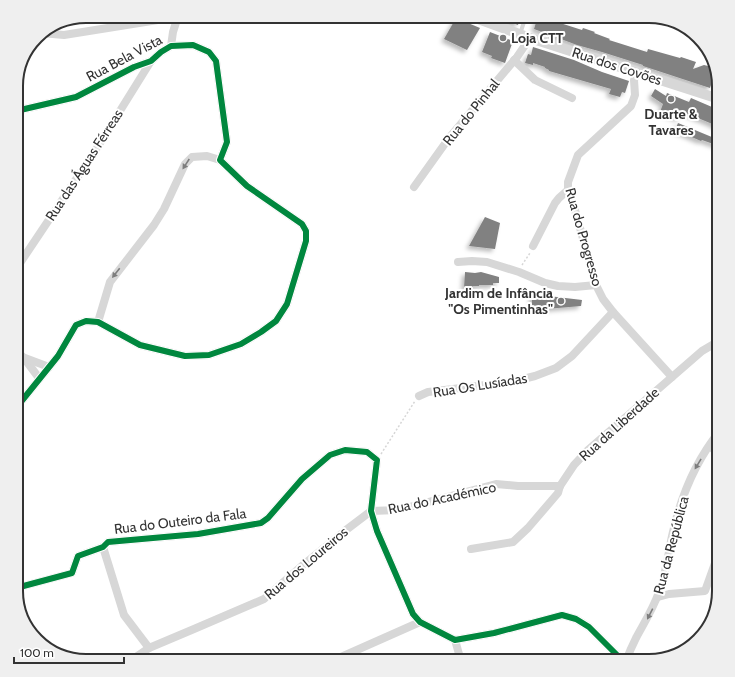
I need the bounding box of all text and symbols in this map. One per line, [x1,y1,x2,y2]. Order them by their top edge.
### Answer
place label: Loja CTT [511,29,564,47]
street label: Rua Bela Vista [83,30,165,86]
marker: Loja CTT [498,33,508,43]
street label: Rua dos Covões [570,43,664,89]
street label: Rua do Pinhal [439,75,504,149]
marker: Duarte & Tavares [666,94,676,104]
place label: Duarte & Tavares [644,105,698,139]
street label: Rua das Águas Férreas [41,106,127,224]
one-way arrow [182,159,190,169]
street label: Rua do Progresso [561,186,607,289]
one-way arrow [112,268,121,279]
place label: Jardim de Infância "Os Pimentinhas" [444,284,553,318]
marker: Jardim de Infância "Os Pimentinhas" [556,296,566,306]
street label: Rua Os Lusíadas [432,369,529,401]
street label: Rua da Liberdade [575,383,663,465]
one-way arrow [694,458,701,470]
street label: Rua do Académico [386,478,498,518]
street label: Rua da República [649,494,693,596]
street label: Rua do Outeiro da Fala [113,504,247,538]
street label: Rua dos Loureiros [260,523,352,603]
one-way arrow [646,608,653,620]
scale bar [14,639,124,665]
text: 100 m [20,645,54,660]

